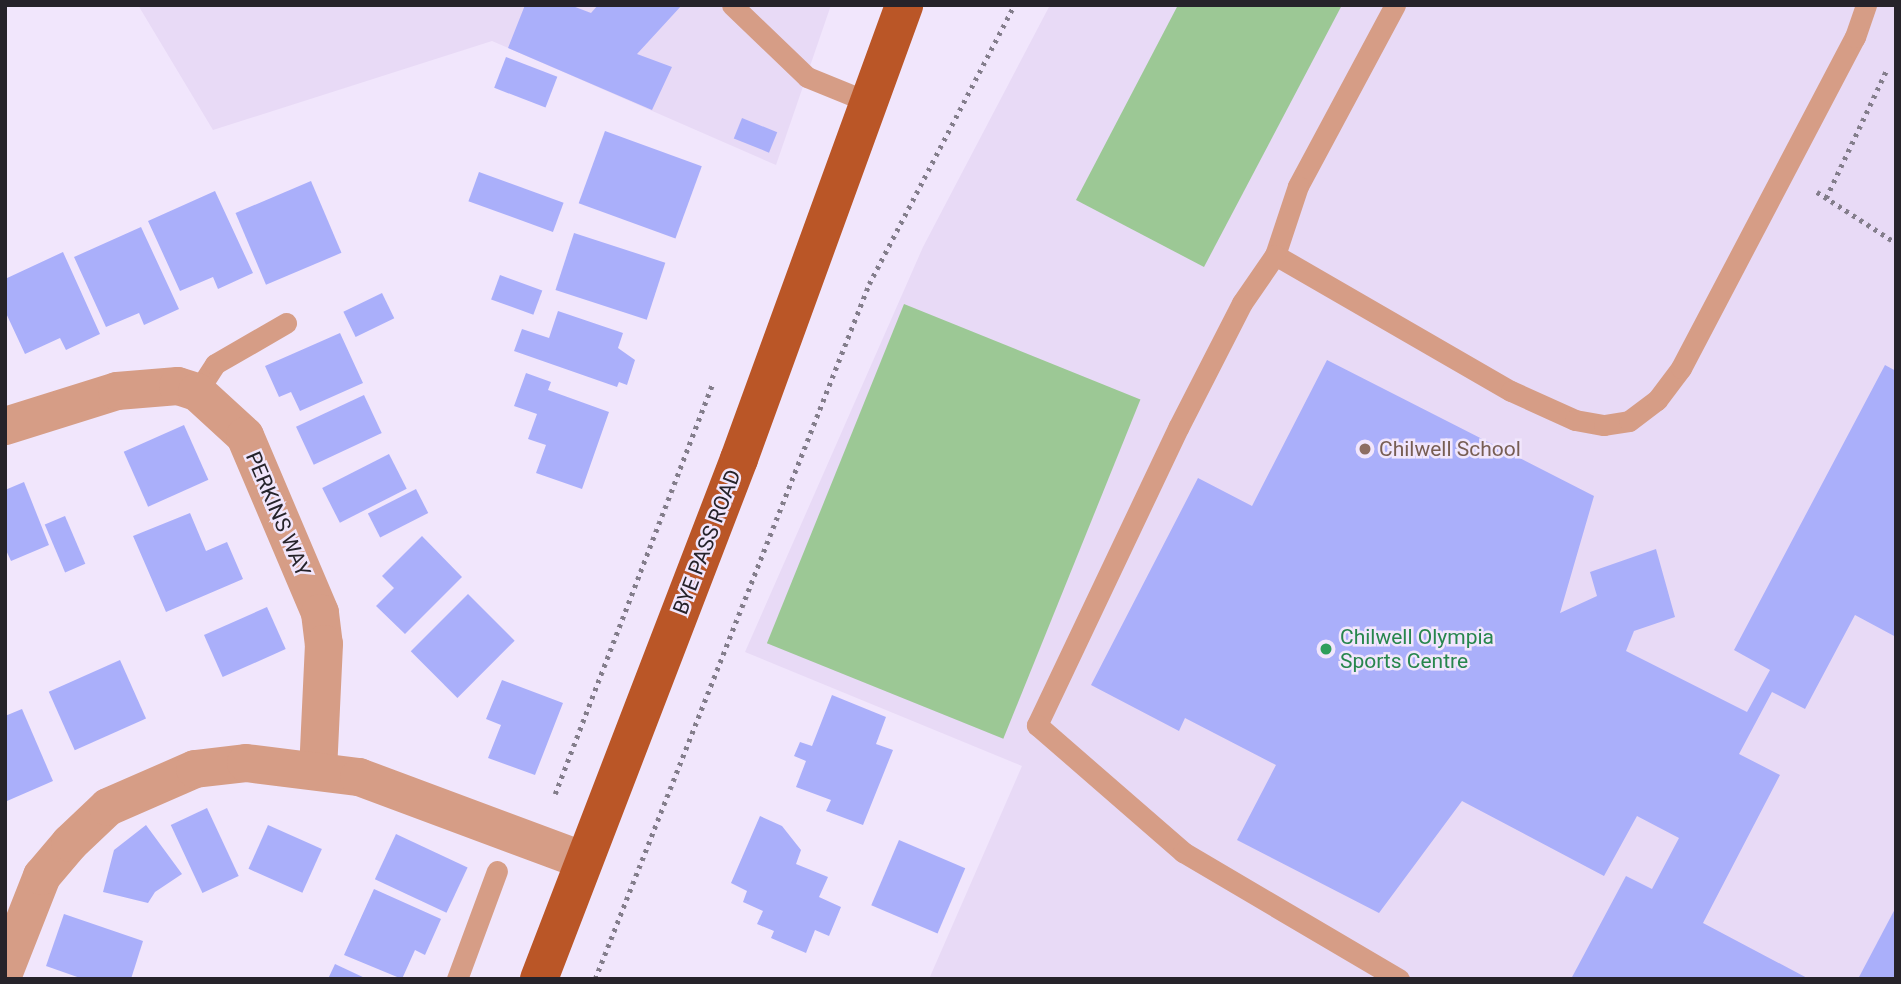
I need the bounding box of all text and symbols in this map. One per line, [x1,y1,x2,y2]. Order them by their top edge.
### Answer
place label: Chilwell School [1379,436,1521,462]
marker: Chilwell School [1357,441,1373,457]
street label: PERKINS WAY [240,448,316,580]
street label: BYE PASS ROAD [668,466,746,618]
place label: Chilwell Olympia Sports Centre [1340,624,1494,674]
marker: Chilwell Olympia Sports Centre [1318,641,1334,657]

